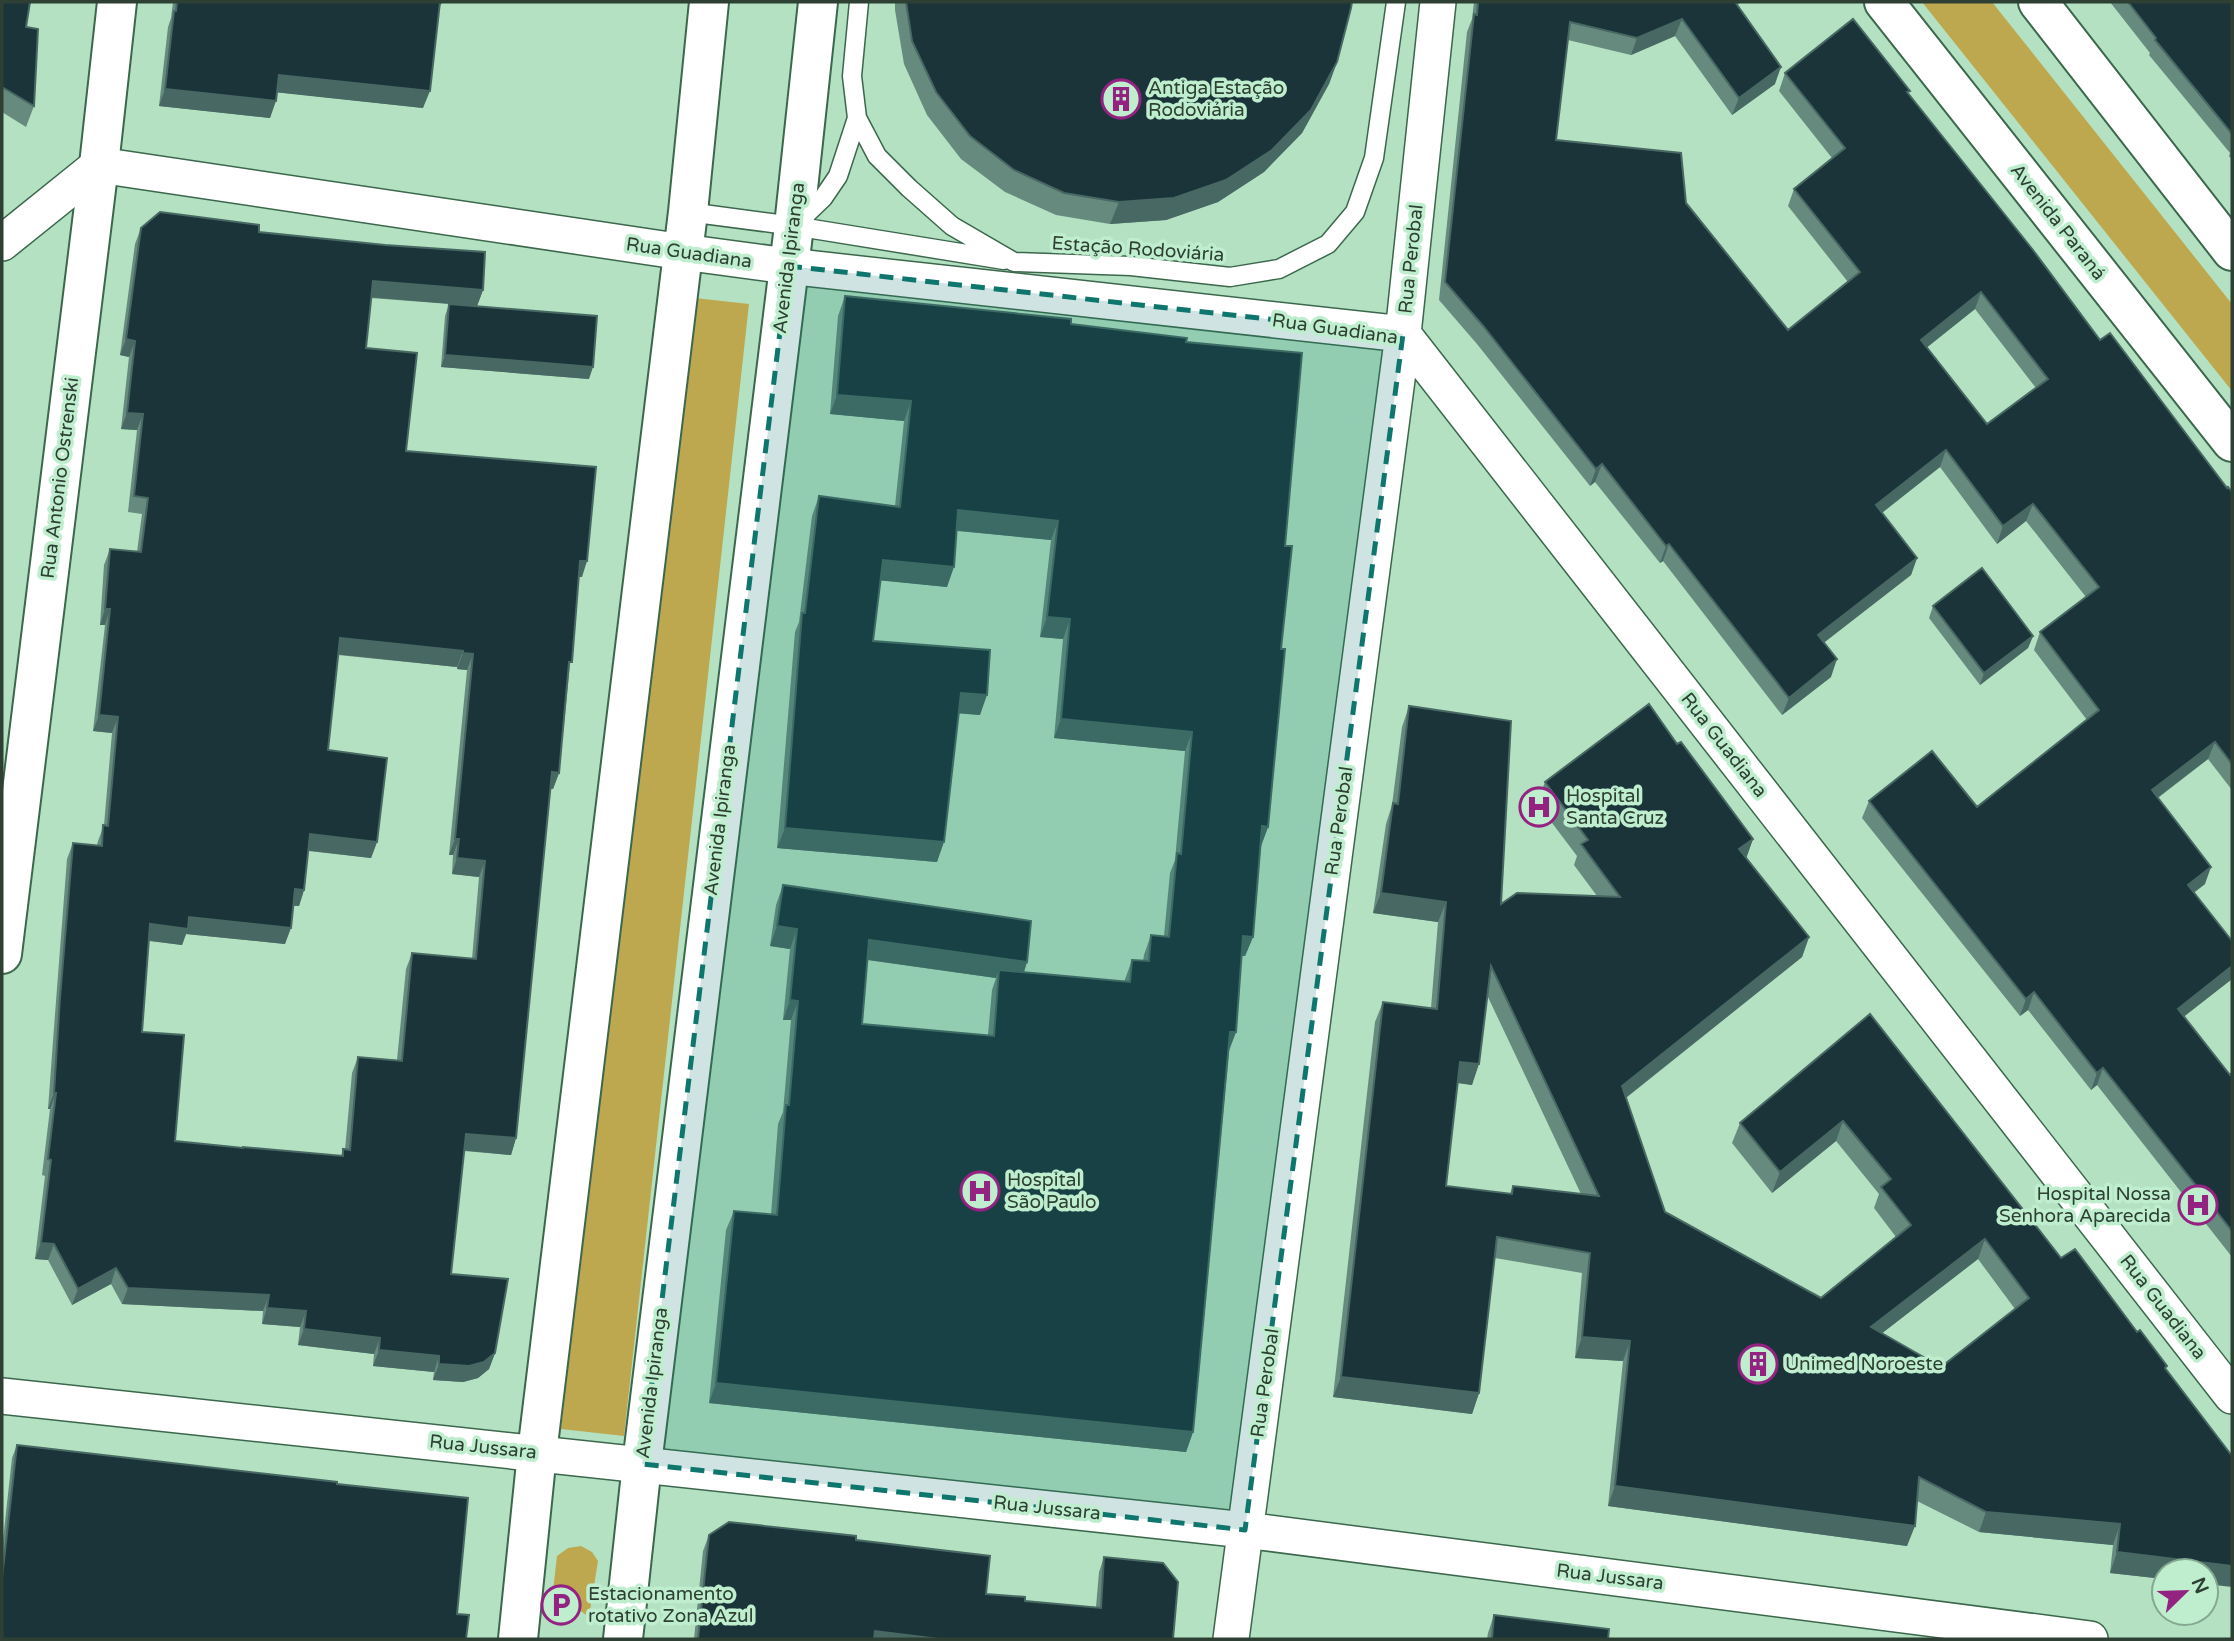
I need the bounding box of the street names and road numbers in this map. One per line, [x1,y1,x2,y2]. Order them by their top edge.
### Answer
street label: Avenida Paraná [2006,160,2110,284]
street label: Avenida Ipiranga [769,181,809,335]
street label: Rua Perobal [1394,203,1428,315]
street label: Estação Rodoviária [1051,232,1225,266]
street label: Rua Guadiana [625,233,753,273]
street label: Rua Guadiana [1271,309,1399,349]
street label: Rua Antonio Ostrenski [37,376,83,580]
street label: Rua Guadiana [1676,688,1772,802]
street label: Avenida Ipiranga [700,743,740,897]
street label: Rua Perobal [1320,765,1358,877]
street label: Rua Guadiana [2115,1250,2211,1364]
street label: Avenida Ipiranga [632,1306,672,1460]
street label: Rua Perobal [1246,1327,1284,1439]
street label: Rua Jussara [428,1430,538,1464]
street label: Rua Jussara [992,1491,1102,1525]
street label: Rua Jussara [1555,1560,1665,1594]

